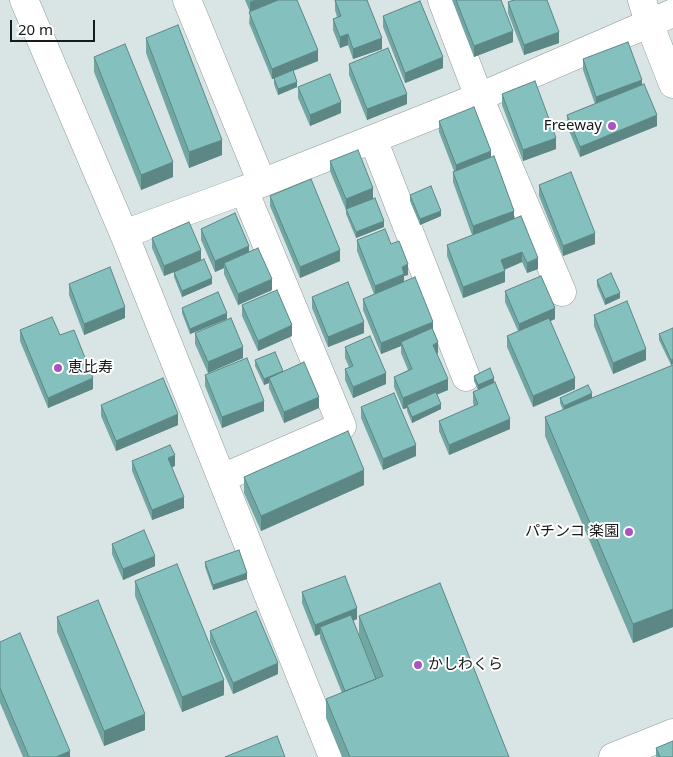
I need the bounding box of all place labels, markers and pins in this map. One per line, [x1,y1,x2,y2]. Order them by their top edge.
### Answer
place label: Freeway [544,117,602,135]
marker: Freeway [606,120,618,132]
place label: 恵比寿 [68,359,113,377]
marker: 恵比寿 [52,362,64,374]
place label: パチンコ 楽園 [525,523,619,541]
marker: パチンコ 楽園 [623,526,635,538]
place label: かしわくら [428,656,503,674]
marker: かしわくら [412,659,424,671]

